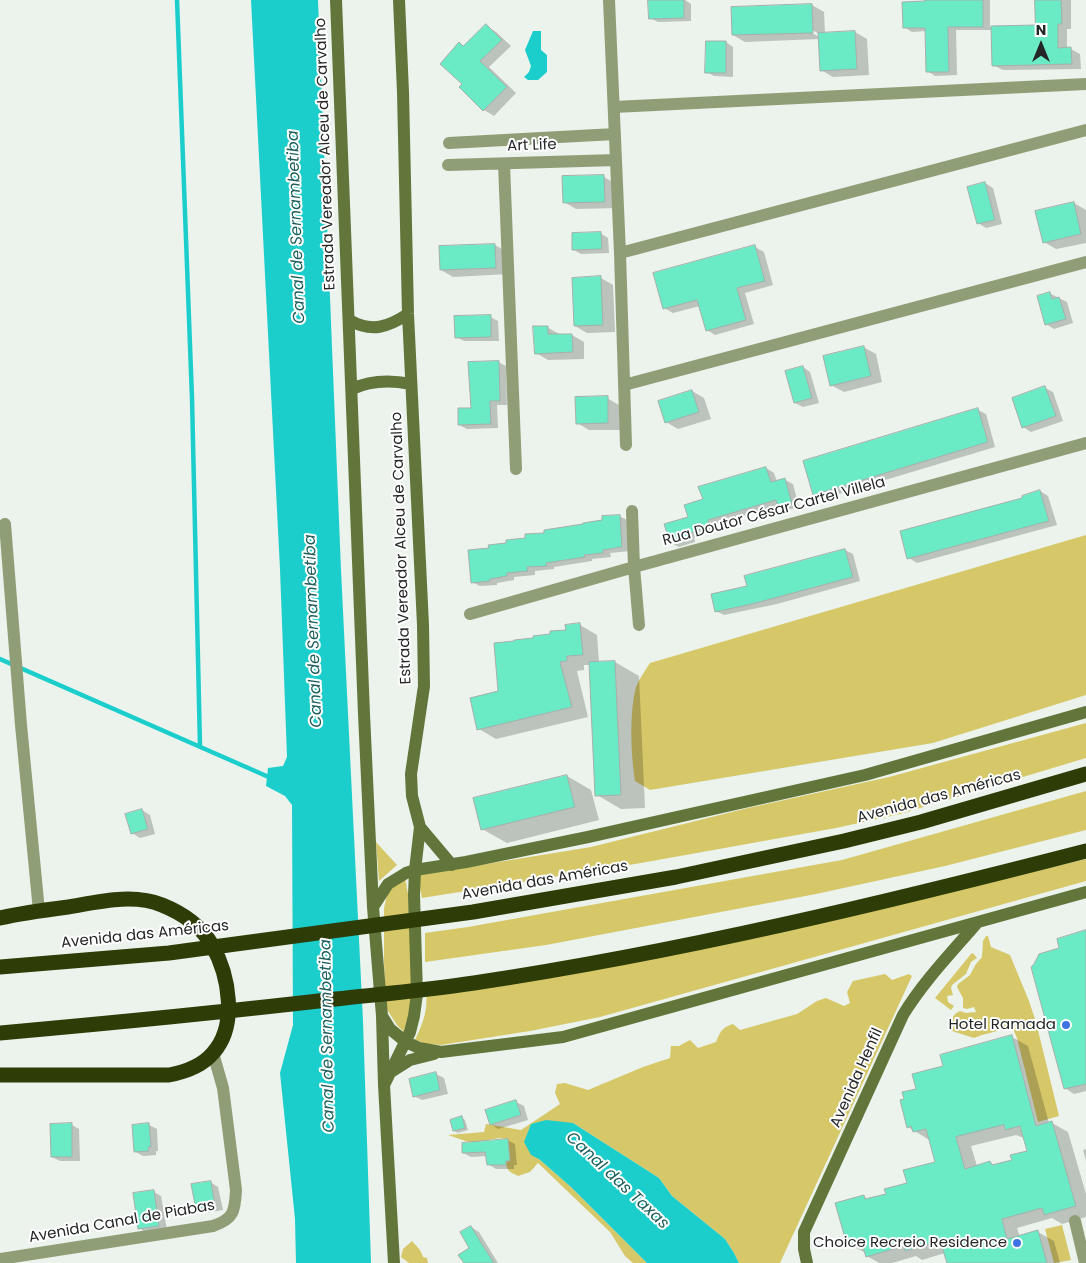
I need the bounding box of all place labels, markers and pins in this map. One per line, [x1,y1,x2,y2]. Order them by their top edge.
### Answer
place label: Hotel Ramada [948,1016,1056,1034]
marker: Hotel Ramada [1060,1019,1072,1031]
place label: Choice Recreio Residence [813,1234,1007,1252]
marker: Choice Recreio Residence [1011,1237,1023,1249]

